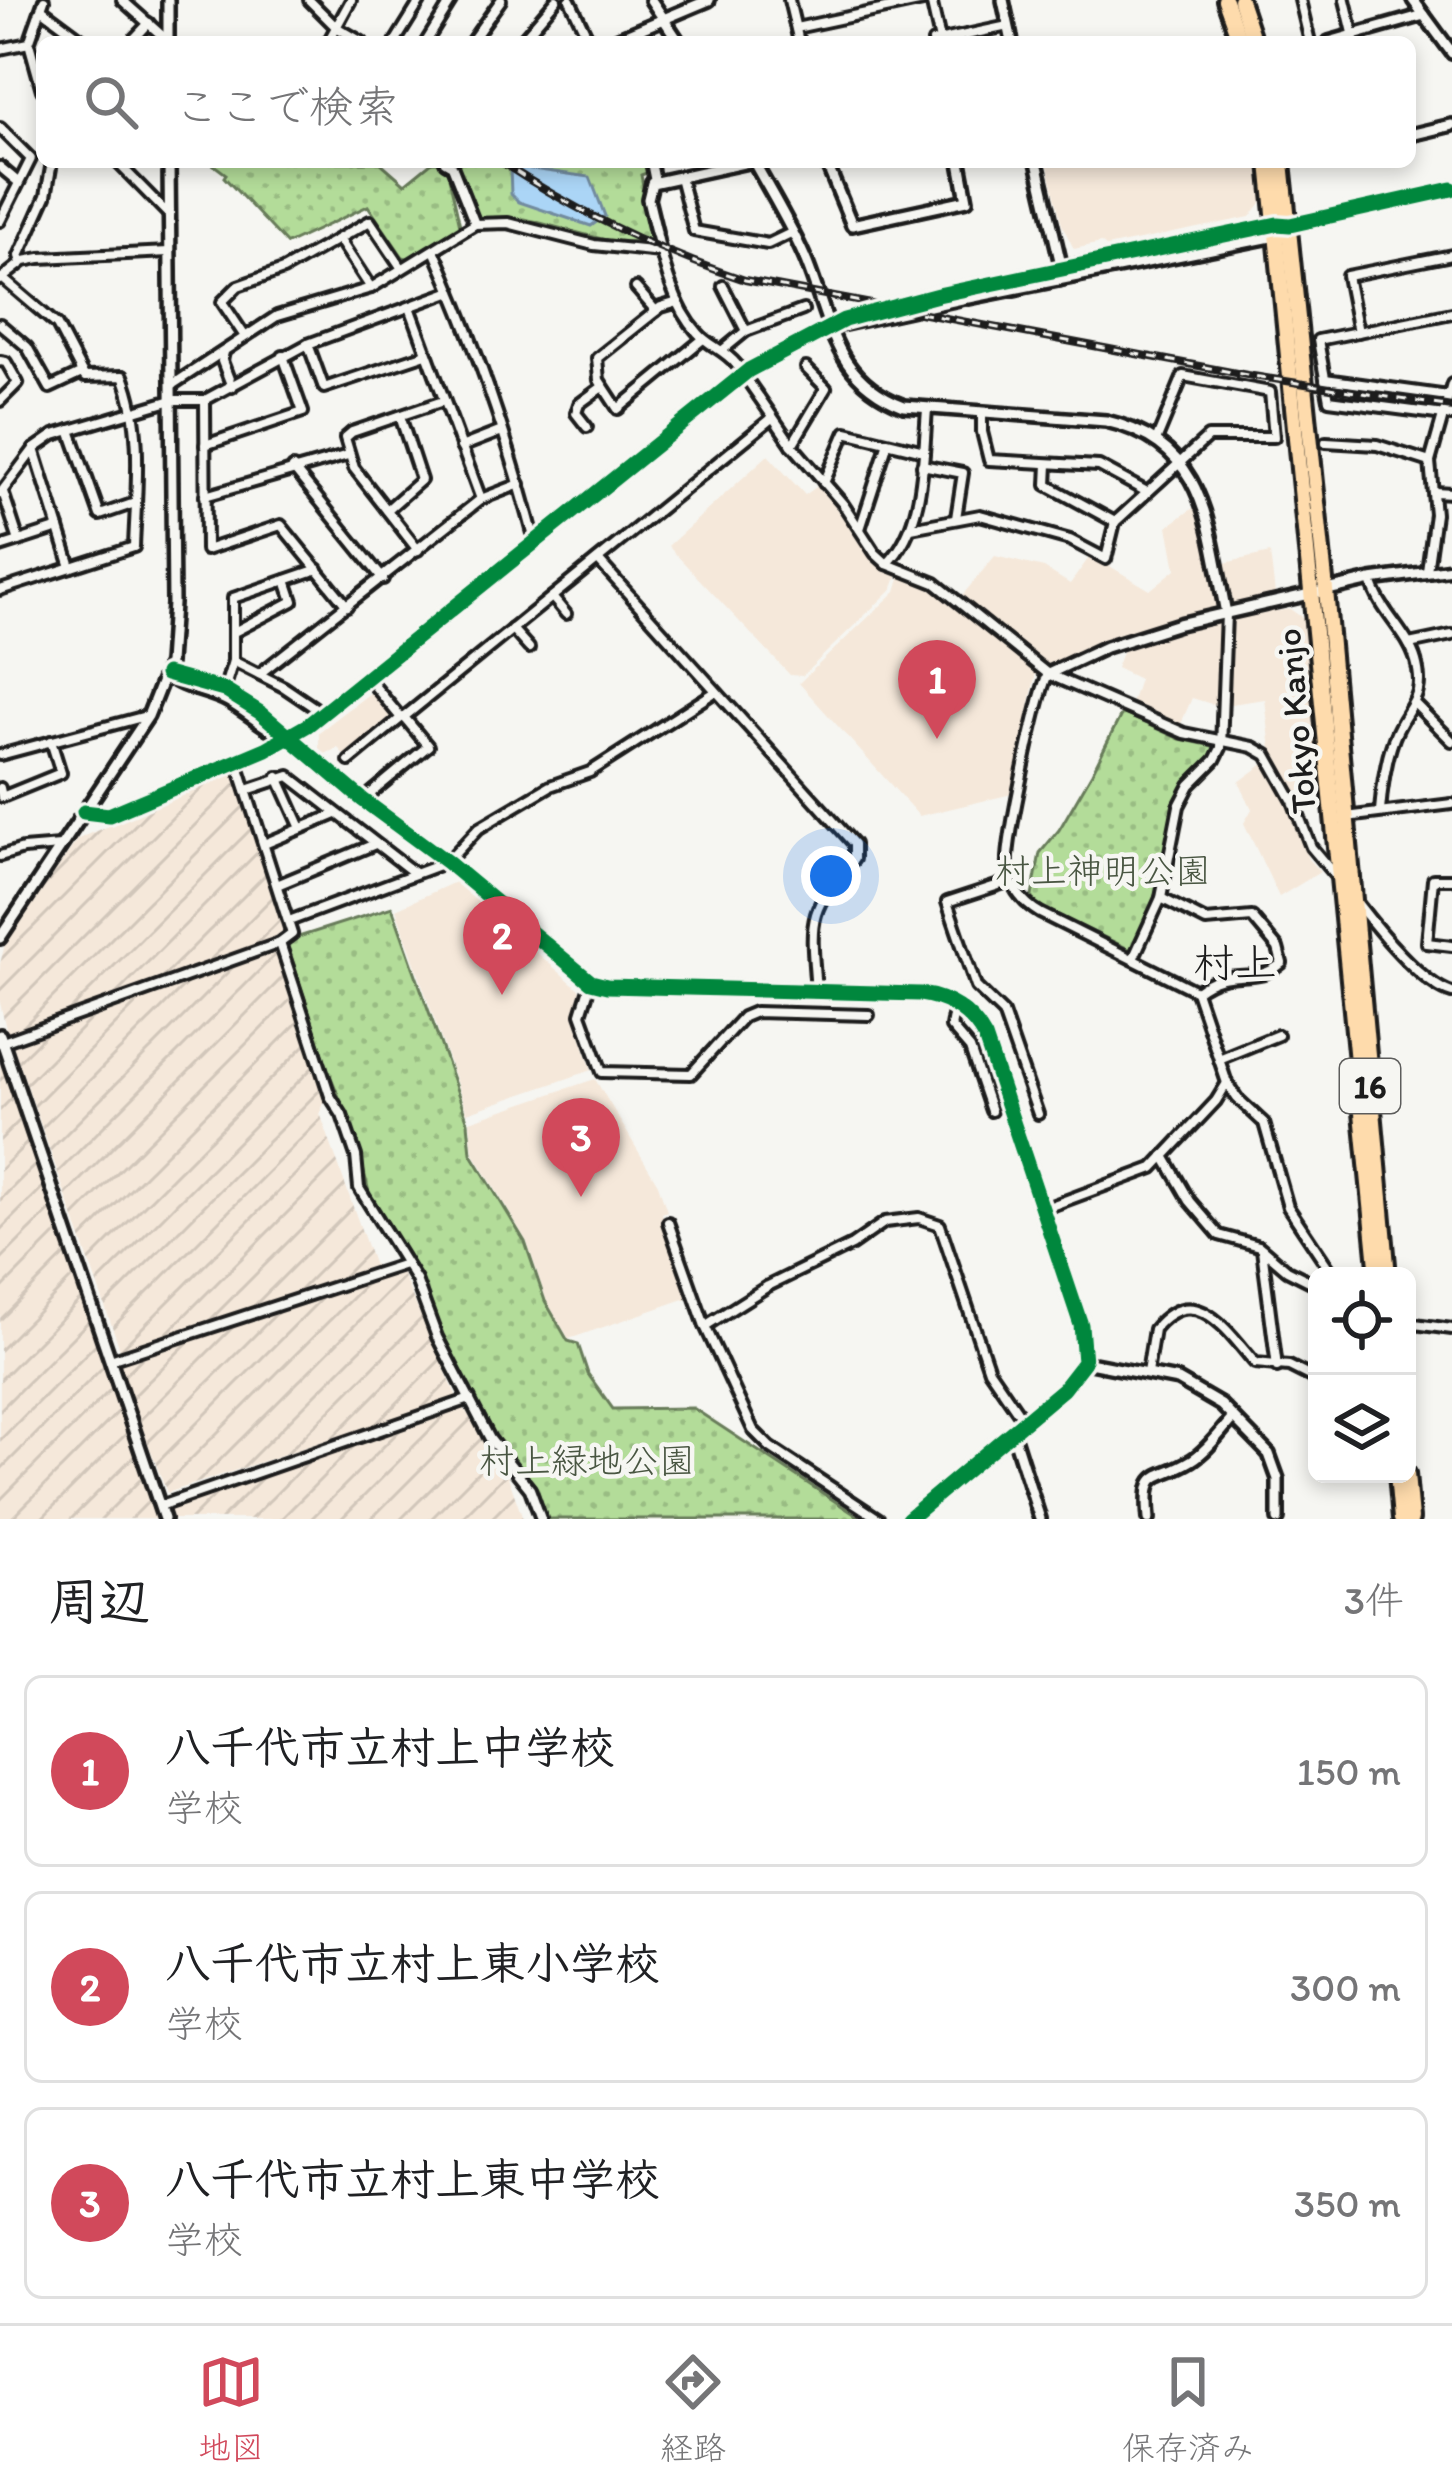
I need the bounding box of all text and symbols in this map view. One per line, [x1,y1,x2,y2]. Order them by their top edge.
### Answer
search box [36,36,1416,168]
icon: search [78,69,144,135]
text: ここで検索 [174,79,399,133]
street label: Tokyo Kanjo [1266,626,1325,815]
pin: 1 [898,640,976,739]
your location [801,846,861,906]
park label: 村上神明公園 [995,849,1211,892]
pin: 2 [463,896,541,995]
district label: 村上 [1193,937,1277,988]
road number: 16 [1340,1059,1400,1113]
pin: 3 [542,1098,620,1197]
map controls [1308,1267,1416,1483]
button: locate [1308,1267,1416,1375]
button: layers [1308,1375,1416,1483]
park label: 村上緑地公園 [479,1439,695,1482]
text: 周辺 [48,1571,150,1632]
text: 3件 [1344,1577,1404,1624]
text: 八千代市立村上中学校 [165,1720,615,1774]
text: 1 [81,1748,99,1795]
text: 150 m [1297,1748,1401,1795]
text: 学校 [165,1784,243,1831]
text: 八千代市立村上東小学校 [165,1936,660,1990]
text: 2 [80,1964,100,2011]
text: 300 m [1290,1964,1401,2011]
text: 学校 [165,2000,243,2047]
text: 八千代市立村上東中学校 [165,2152,660,2206]
text: 3 [79,2180,101,2227]
text: 350 m [1294,2180,1401,2227]
text: 学校 [165,2216,243,2263]
tab: 地図 [198,2349,264,2469]
tab: 経路 [660,2349,726,2469]
tab: 保存済み [1122,2349,1254,2469]

